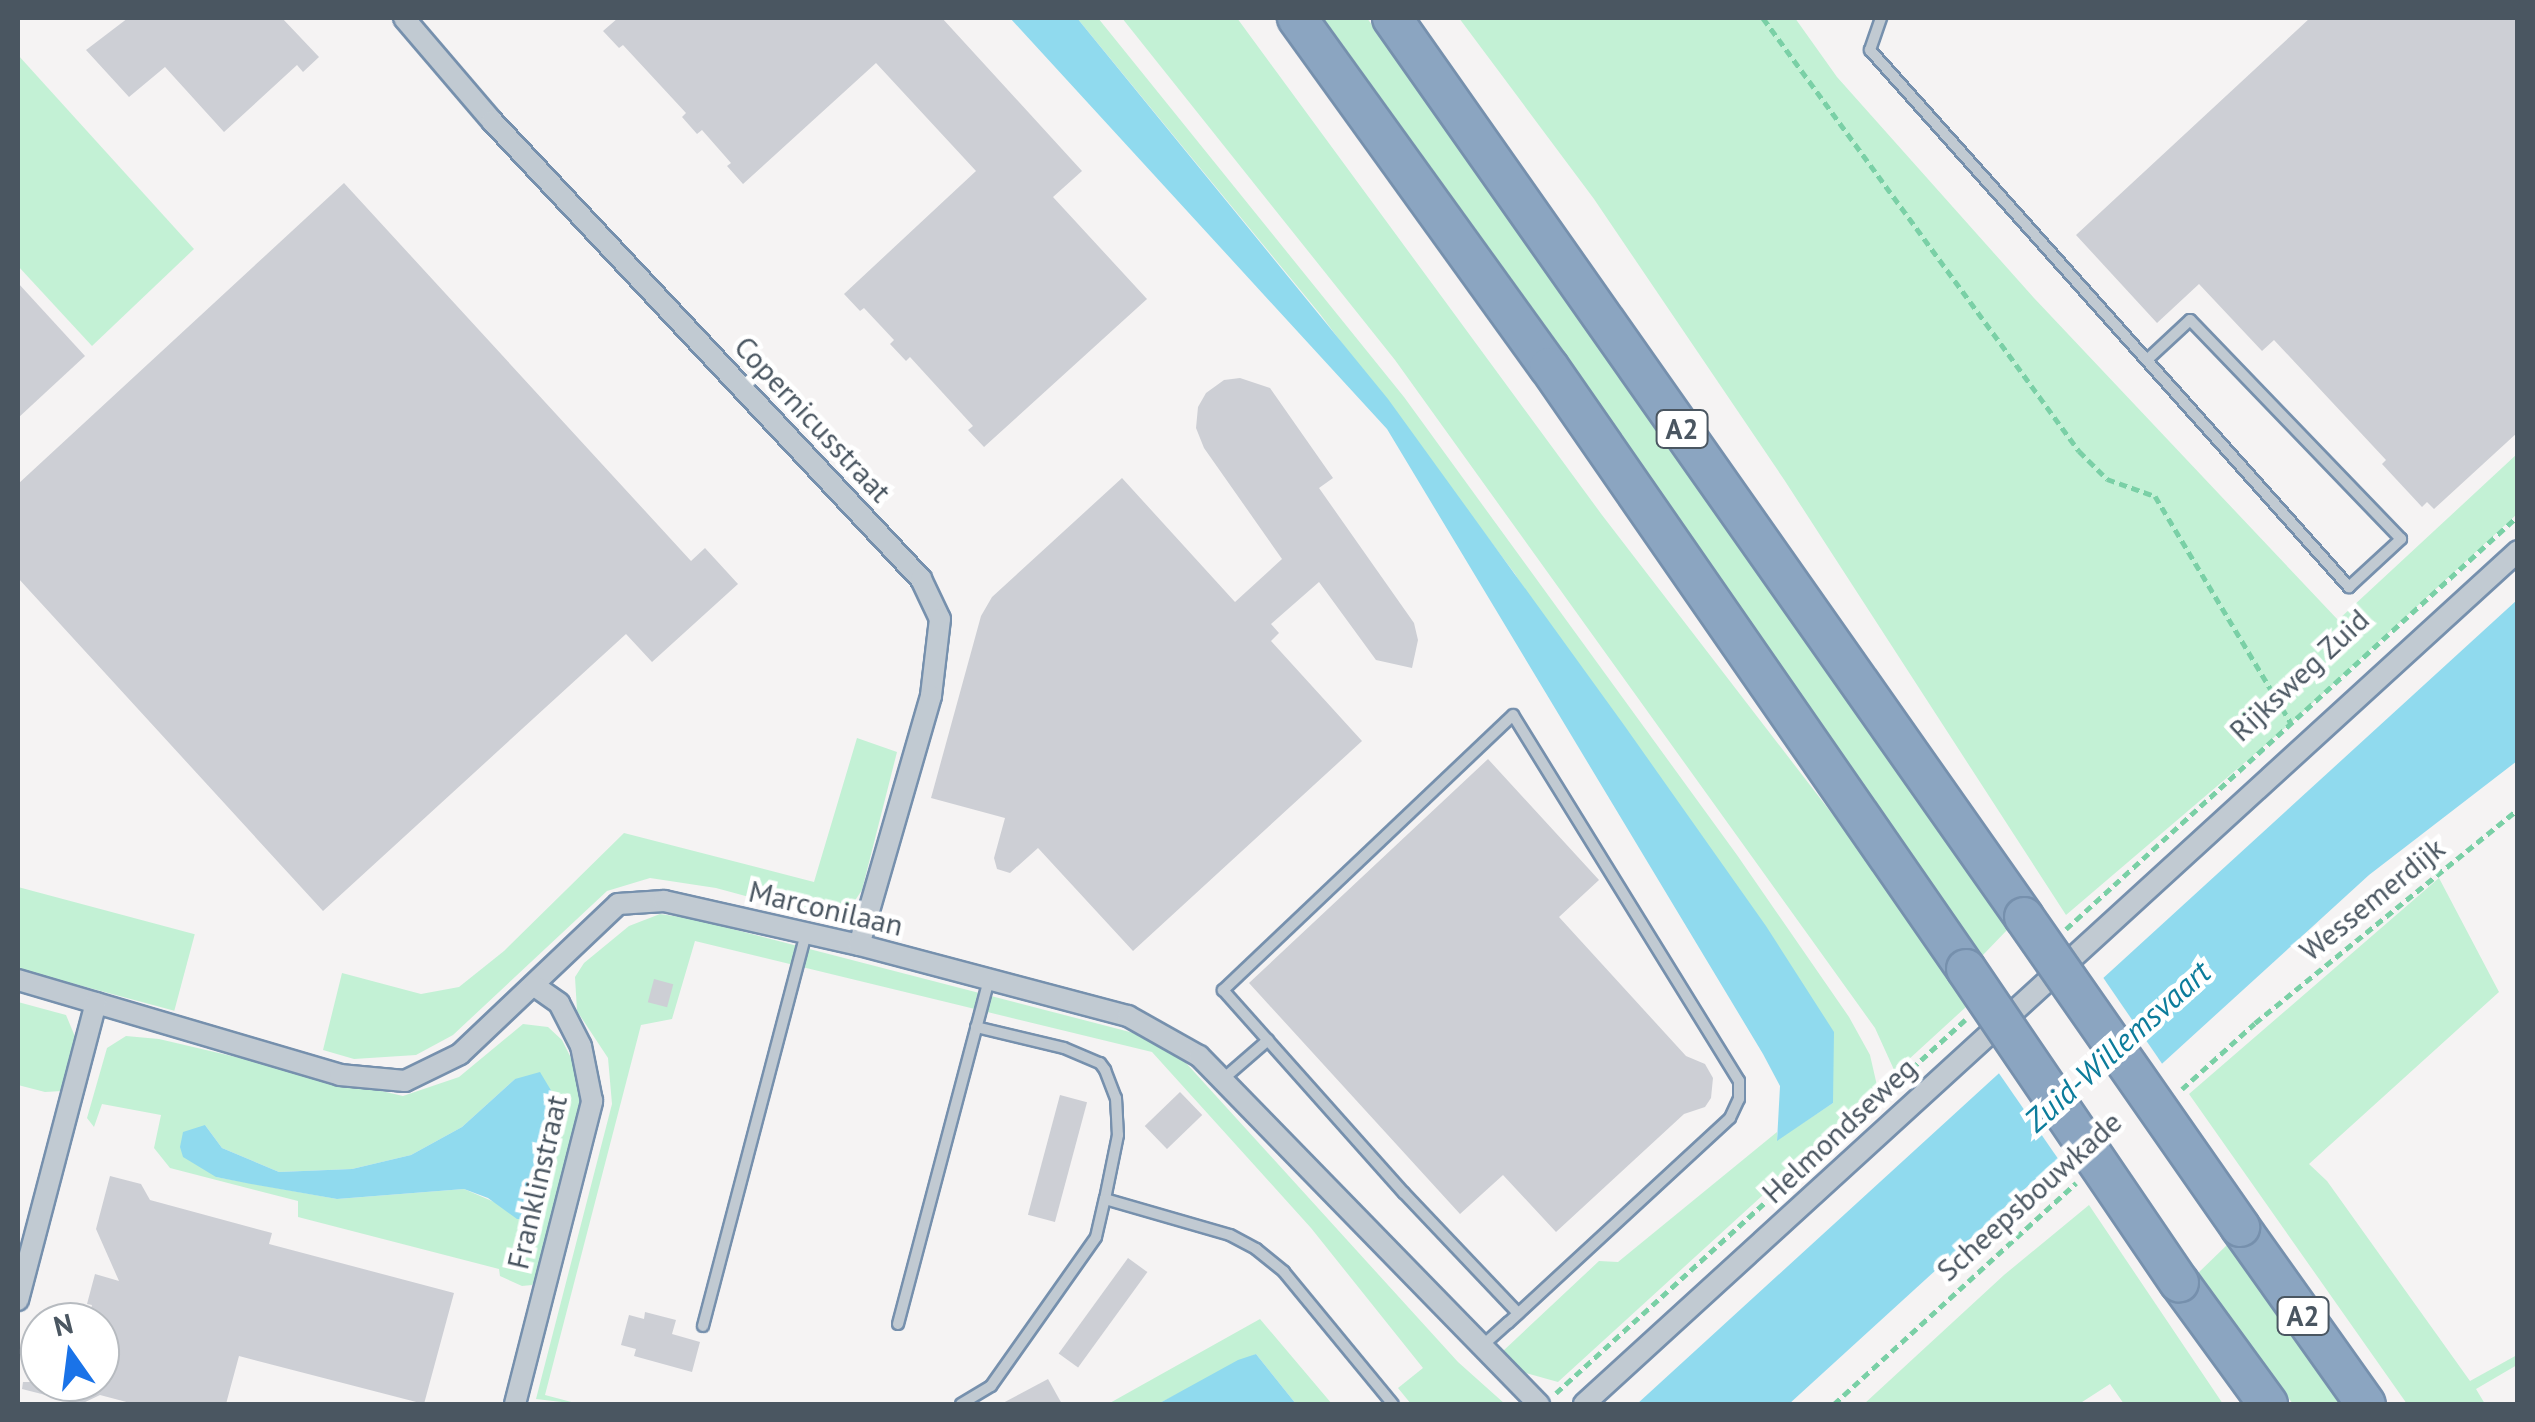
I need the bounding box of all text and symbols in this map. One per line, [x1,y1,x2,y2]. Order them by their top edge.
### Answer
street label: Copernicusstraat [727,329,899,509]
road number: A2 [1654,406,1710,452]
street label: Rijksweg Zuid [2222,601,2376,749]
street label: Wessemerdijk [2292,830,2452,968]
street label: Marconilaan [745,873,907,943]
water label: Zuid-Willemsvaart [2016,953,2218,1139]
street label: Helmondseweg [1755,1050,1923,1210]
street label: Franklinstraat [499,1091,575,1273]
street label: Scheepsbouwkade [1929,1104,2129,1288]
road number: A2 [2276,1293,2330,1339]
north arrow [20,1302,120,1402]
text: N [50,1304,77,1345]

